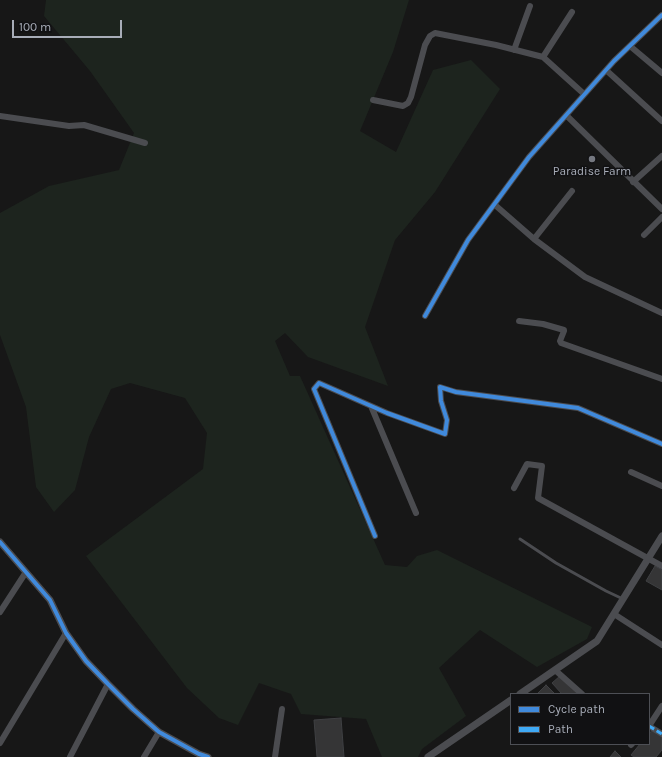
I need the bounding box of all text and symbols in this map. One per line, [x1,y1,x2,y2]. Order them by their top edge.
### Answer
scale bar [14,12,124,38]
text: 100 m [19,20,51,34]
marker: Paradise Farm [587,154,597,164]
place label: Paradise Farm [553,165,631,179]
legend [510,693,650,745]
text: Cycle path [548,702,605,716]
text: Path [548,722,573,736]

